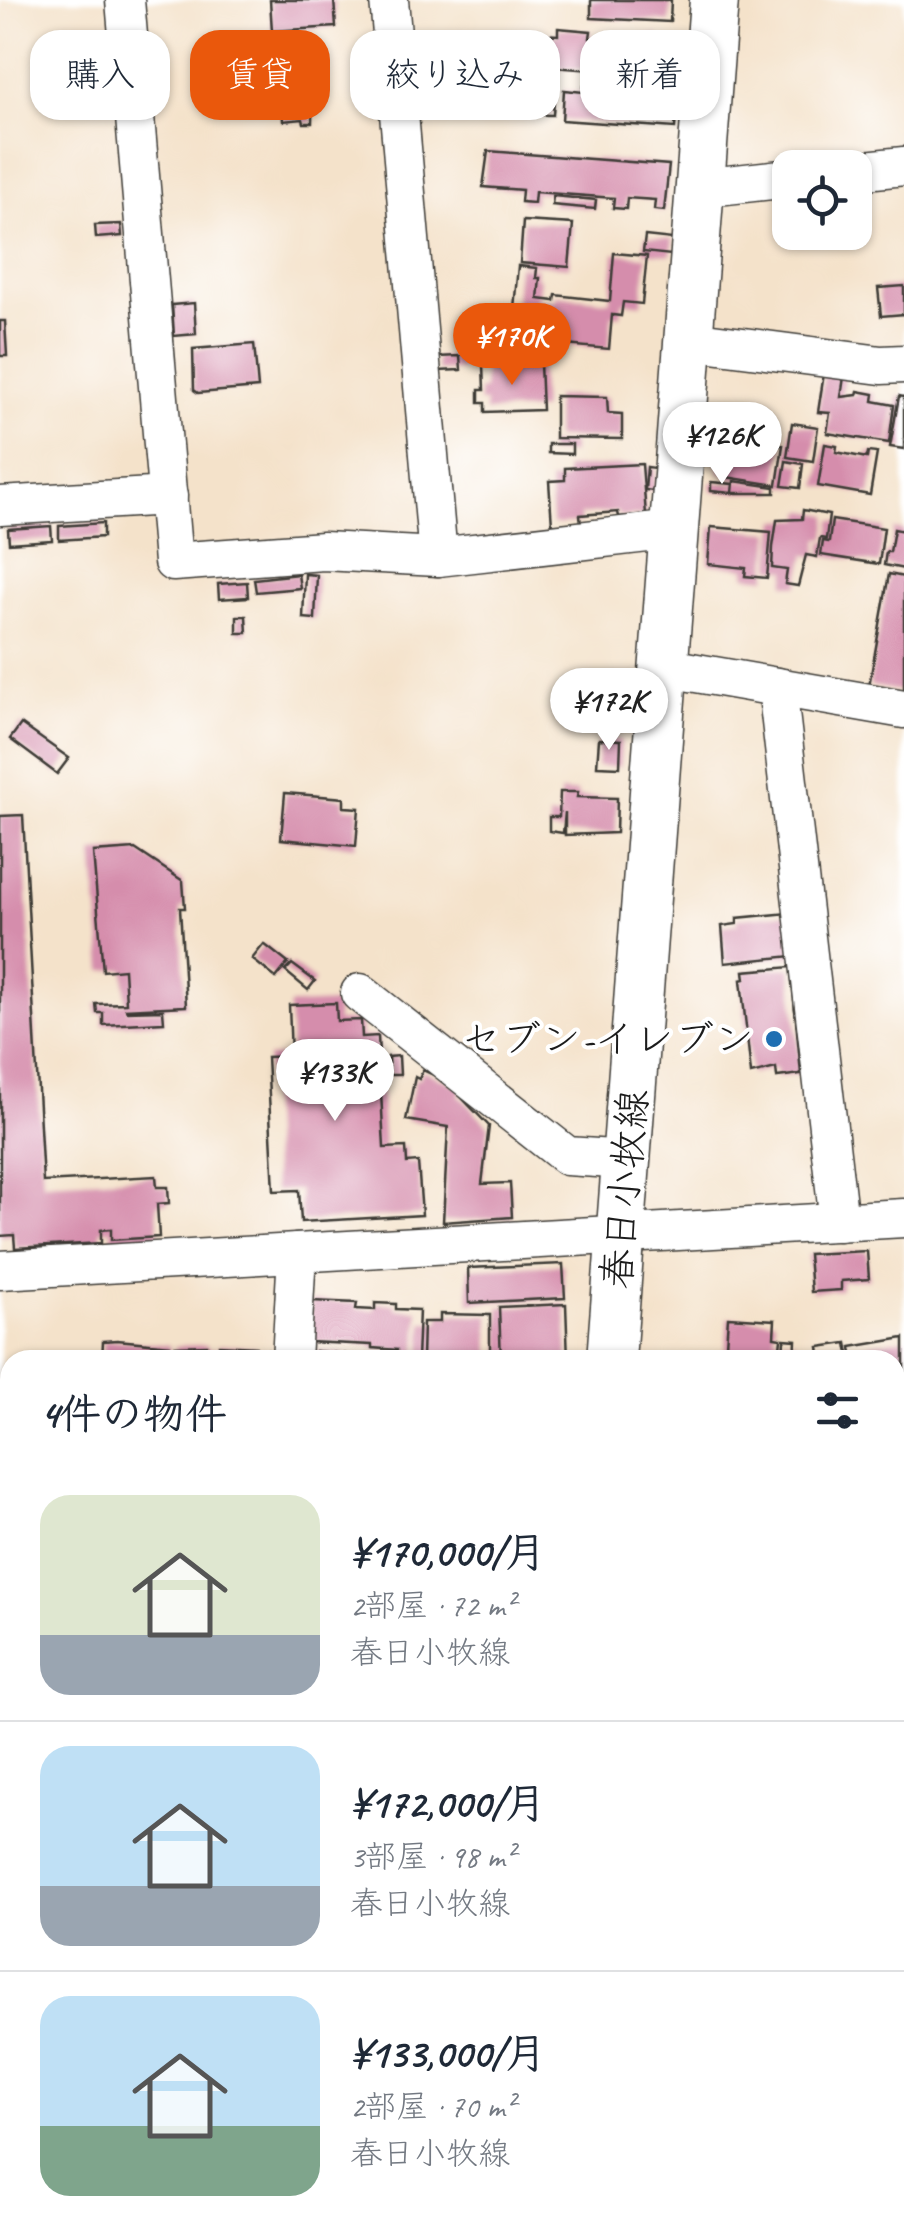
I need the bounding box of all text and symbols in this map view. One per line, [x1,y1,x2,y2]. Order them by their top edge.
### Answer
chip: 購入 [30,30,170,120]
chip: 賃貸 [190,30,330,120]
chip: 絞り込み [350,30,560,120]
chip: 新着 [580,30,720,120]
map controls [772,150,872,250]
button: locate [772,150,872,250]
pin: ¥170K [442,303,582,388]
text: ¥170K [475,315,549,356]
pin: ¥126K [652,402,792,487]
text: ¥126K [685,414,759,455]
pin: ¥172K [539,668,679,753]
text: ¥172K [572,680,646,721]
place label: セブン-イレブン [461,1014,754,1064]
marker: セブン-イレブン [763,1028,785,1050]
pin: ¥133K [265,1039,405,1124]
text: ¥133K [298,1051,372,1092]
street label: 春日小牧線 [591,1087,659,1291]
icon: filters [810,1383,865,1438]
text: 4件の物件 [40,1388,227,1441]
text: ¥170,000/月 [350,1526,546,1579]
icon: home [120,1535,240,1655]
text: 2部屋 · 72 m² [350,1585,515,1626]
text: 春日小牧線 [350,1632,510,1673]
text: ¥172,000/月 [350,1777,546,1830]
icon: home [120,1786,240,1906]
text: 3部屋 · 98 m² [350,1836,515,1877]
text: 春日小牧線 [350,1883,510,1924]
text: ¥133,000/月 [350,2027,546,2080]
icon: home [120,2036,240,2156]
text: 2部屋 · 70 m² [350,2086,515,2127]
text: 春日小牧線 [350,2133,510,2174]

